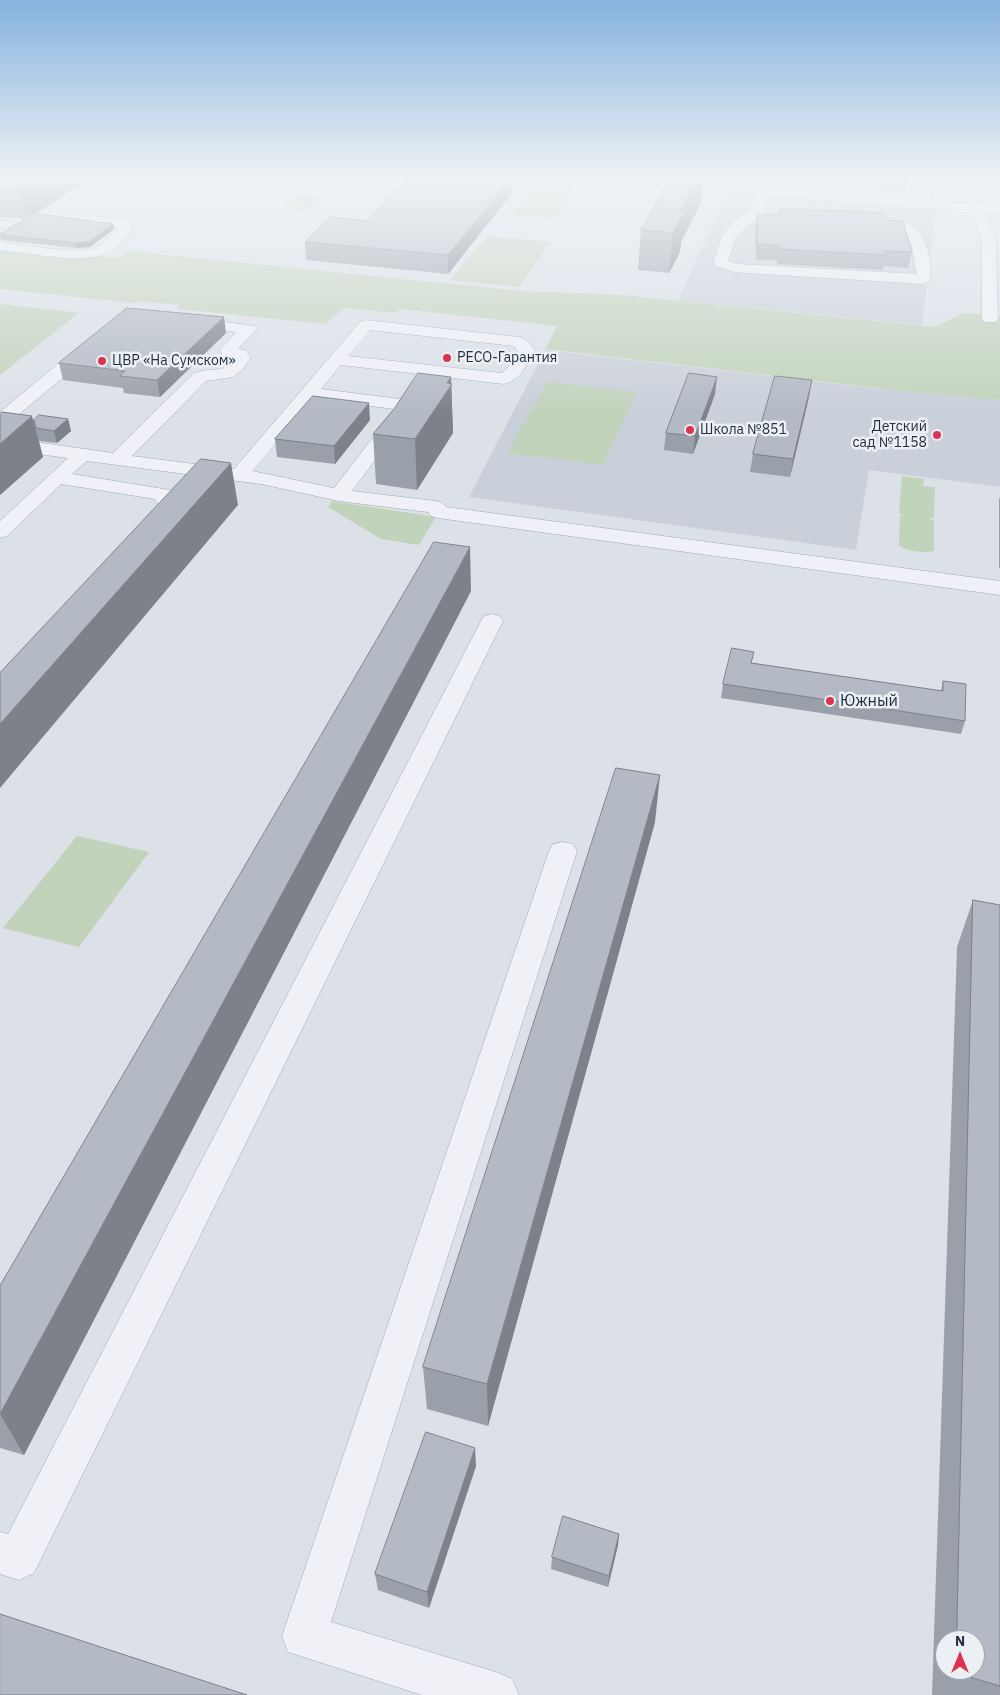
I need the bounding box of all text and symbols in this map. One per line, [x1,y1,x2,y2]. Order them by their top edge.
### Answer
place label: РЕСО-Гарантия [457,350,557,366]
marker: РЕСО-Гарантия [441,352,453,364]
place label: ЦВР «На Сумском» [112,353,236,369]
marker: ЦВР «На Сумском» [96,355,108,367]
place label: Детский сад №1158 [853,419,927,452]
place label: Школа №851 [700,422,787,438]
marker: Школа №851 [684,424,696,436]
marker: Детский сад №1158 [931,429,943,441]
place label: Южный [840,691,898,711]
marker: Южный [824,695,836,707]
north arrow [935,1630,985,1680]
text: N [955,1632,965,1650]

